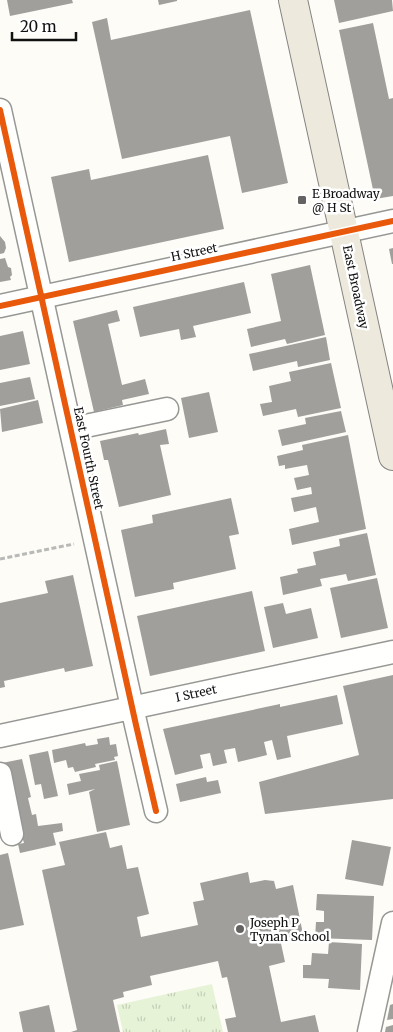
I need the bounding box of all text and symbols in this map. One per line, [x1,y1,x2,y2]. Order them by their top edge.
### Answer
scale bar [12,10,76,42]
text: 20 m [20,17,57,36]
place label: E Broadway @ H St [312,186,380,215]
marker: E Broadway @ H St [296,194,308,206]
street label: H Street [170,240,219,264]
street label: East Broadway [340,244,372,330]
street label: East Fourth Street [71,405,107,511]
street label: I Street [174,681,218,705]
place label: Joseph P Tynan School [249,915,330,944]
marker: Joseph P Tynan School [234,923,246,935]

